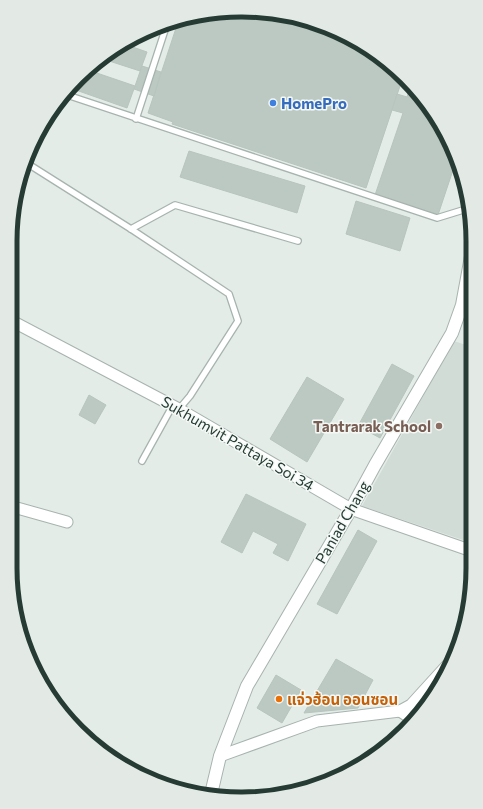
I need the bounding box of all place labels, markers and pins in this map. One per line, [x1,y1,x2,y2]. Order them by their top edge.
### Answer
place label: HomePro [281,94,347,112]
marker: HomePro [268,98,278,108]
place label: Tantrarak School [313,417,431,435]
marker: Tantrarak School [434,421,444,431]
place label: แจ่วฮ้อน ออนซอน [287,690,398,708]
marker: แจ่วฮ้อน ออนซอน [274,694,284,704]

